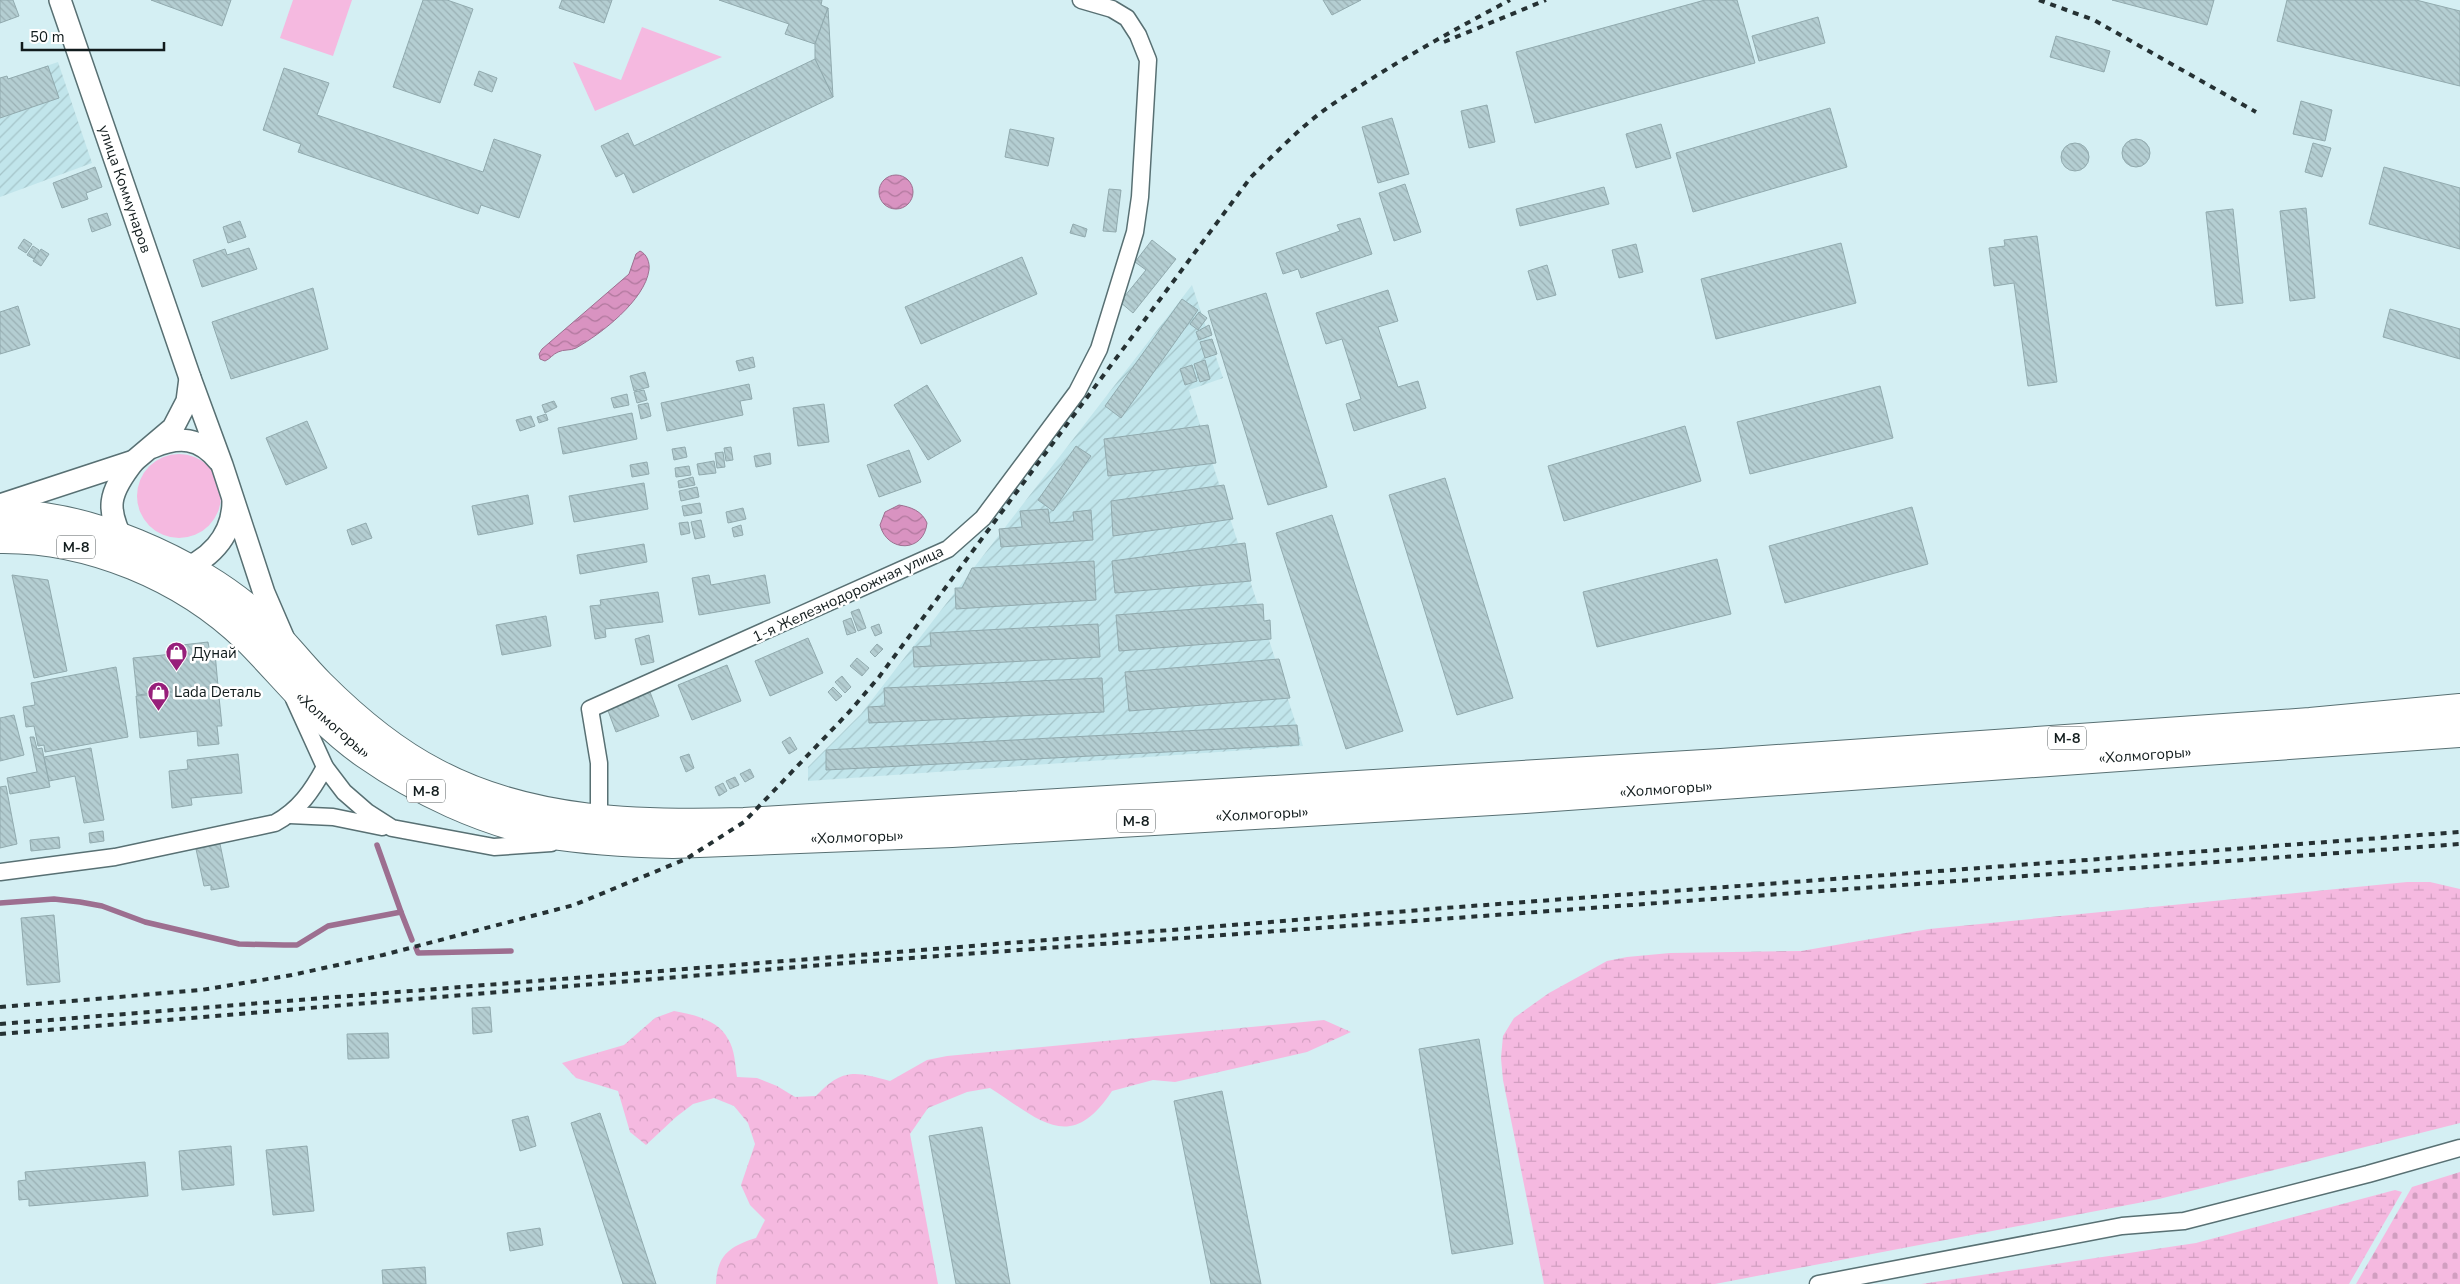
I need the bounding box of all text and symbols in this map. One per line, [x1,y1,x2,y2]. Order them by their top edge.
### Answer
scale bar [22,20,165,52]
text: 50 m [30,27,65,47]
street label: улица Коммунаров [94,122,156,256]
road number: М-8 [57,536,95,558]
street label: 1-я Железнодорожная улица [749,541,947,647]
shop icon: Дунай [164,641,188,672]
place label: Дунай [192,643,237,663]
shop icon: Lada Dеталь [146,680,170,711]
place label: Lada Dеталь [174,682,261,702]
street label: «Холмогоры» [291,687,375,763]
road number: М-8 [2048,726,2086,750]
street label: «Холмогоры» [2098,742,2192,768]
street label: «Холмогоры» [1619,776,1713,802]
road number: М-8 [407,779,445,802]
street label: «Холмогоры» [1215,802,1309,826]
road number: М-8 [1117,809,1155,832]
street label: «Холмогоры» [810,825,904,849]

